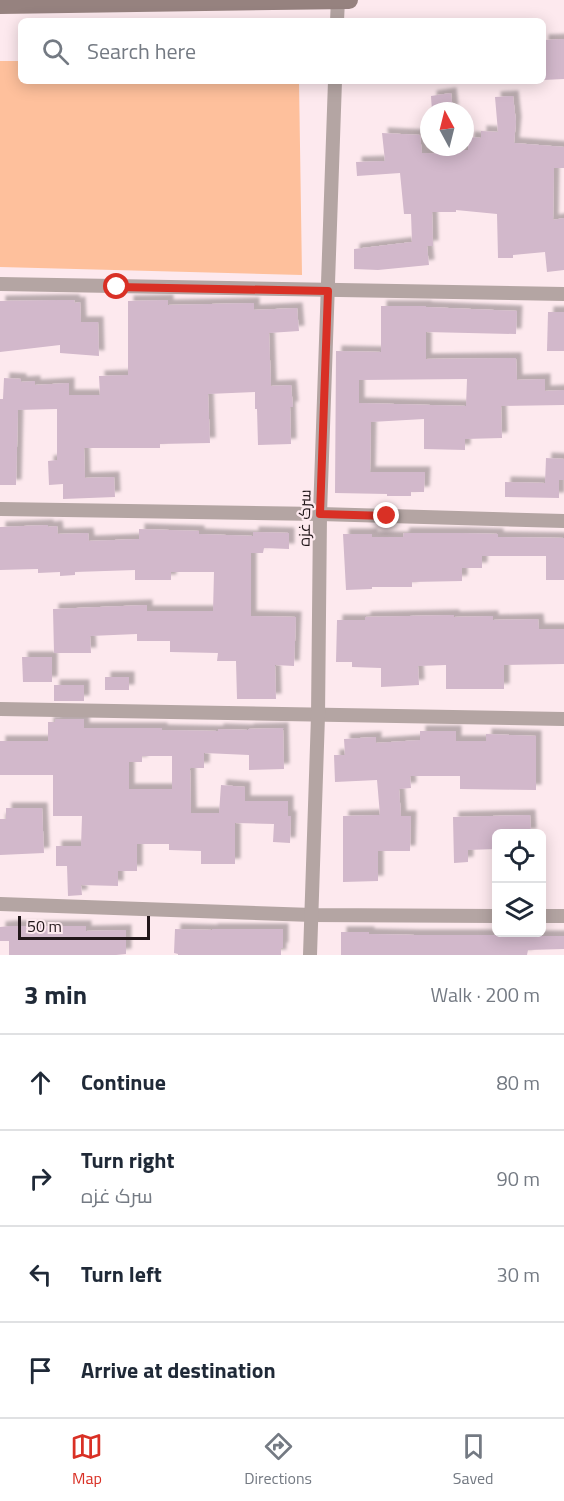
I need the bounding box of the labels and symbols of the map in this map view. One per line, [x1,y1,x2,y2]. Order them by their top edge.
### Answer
north arrow [420,102,474,156]
route start [103,273,129,299]
street label: سرک غزه [292,489,316,547]
route end [373,502,399,528]
scale bar [18,913,150,940]

